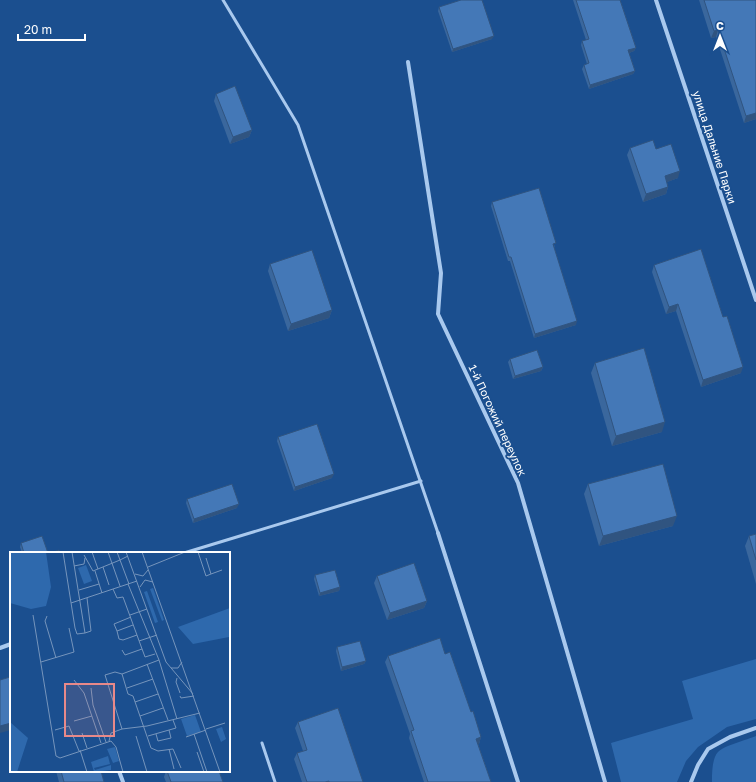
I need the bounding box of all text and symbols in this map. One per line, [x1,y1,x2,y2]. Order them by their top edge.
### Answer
scale bar [18,16,85,42]
north arrow [700,16,740,56]
text: С [716,19,724,32]
text: 20 m [24,22,52,37]
street label: улица Дальние Парки [691,89,739,205]
street label: 1-й Погожий переулок [466,362,530,478]
inset map [10,552,230,772]

